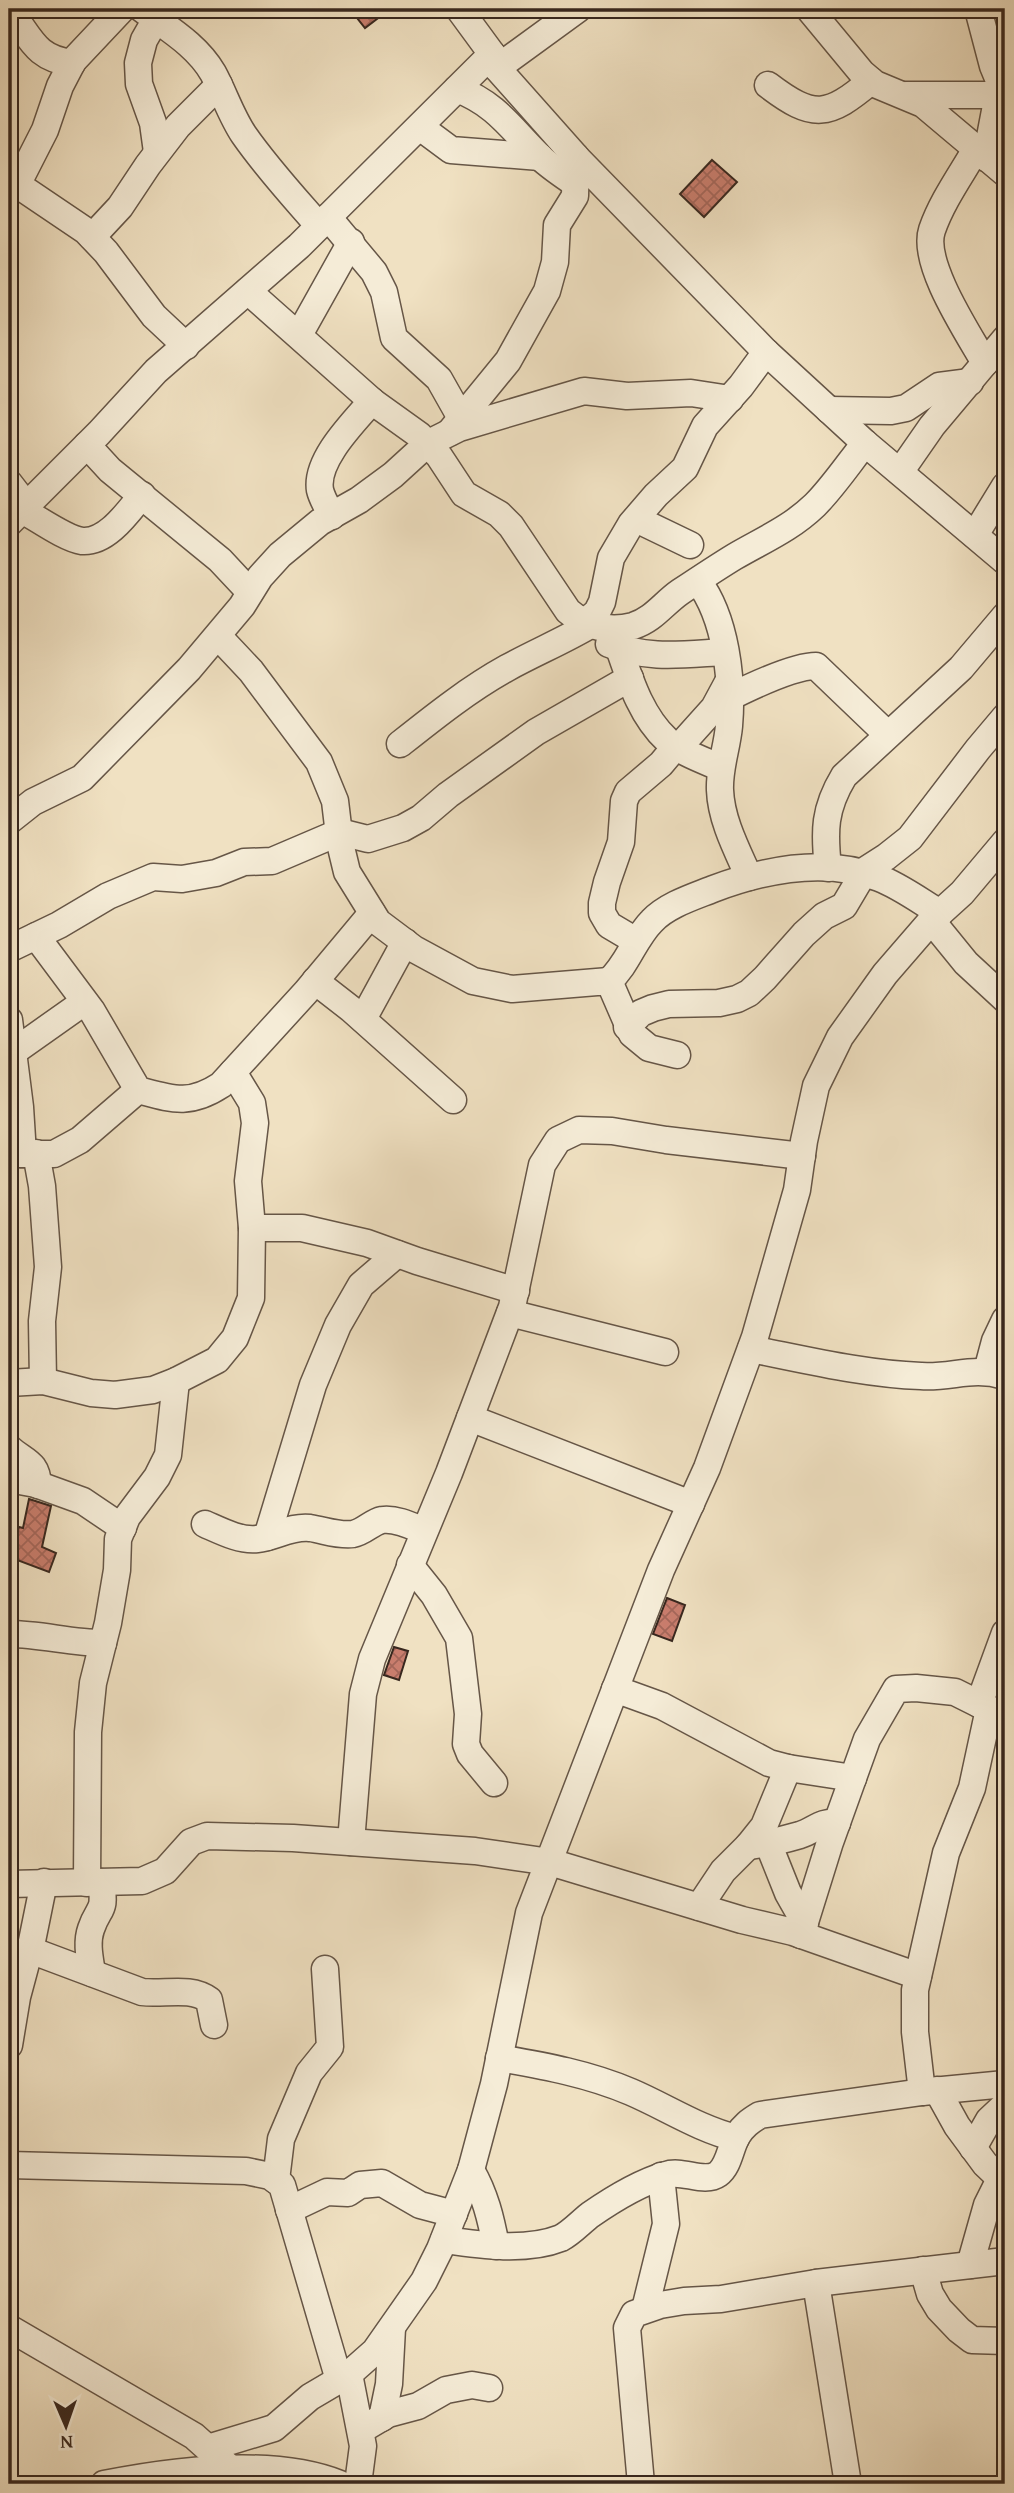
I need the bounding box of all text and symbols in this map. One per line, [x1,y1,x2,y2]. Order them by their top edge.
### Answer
north arrow [32,2392,102,2462]
text: N [59,2429,73,2457]

